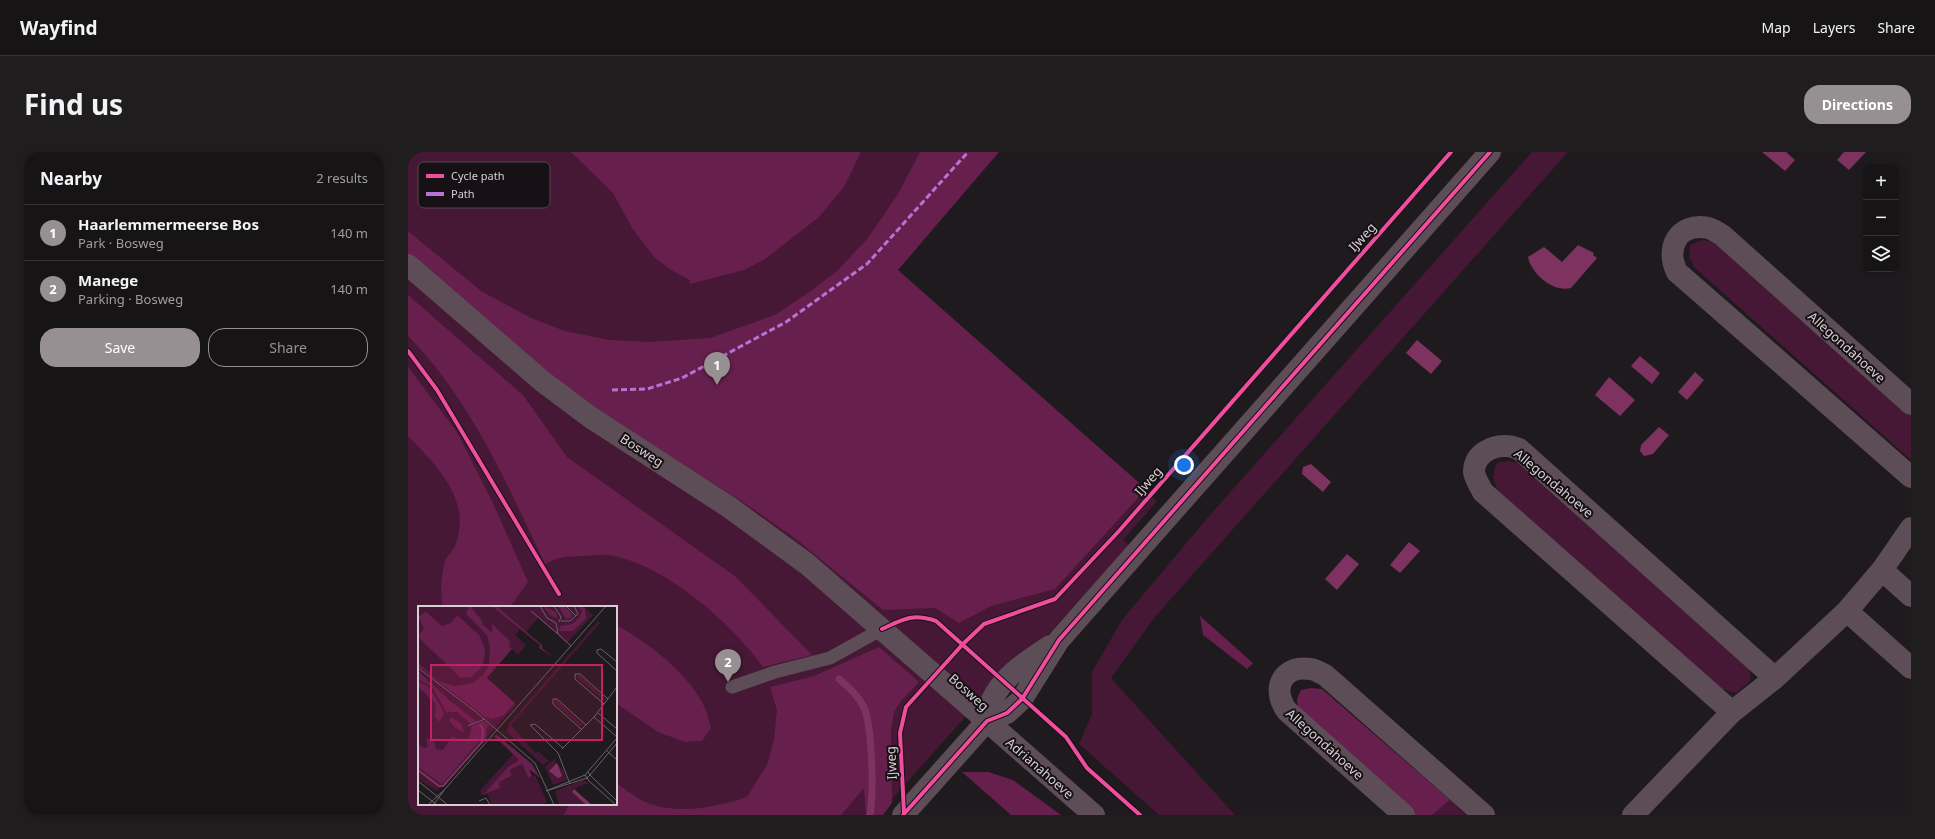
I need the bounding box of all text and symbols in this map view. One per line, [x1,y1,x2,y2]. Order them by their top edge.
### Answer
text: Wayfind [20,15,98,41]
text: Map [1762,18,1791,37]
text: Layers [1813,18,1855,37]
text: Share [1877,18,1915,37]
text: Find us [24,85,123,123]
button: Directions [1804,85,1911,124]
legend [418,162,550,208]
map controls [1863,164,1899,272]
button: + [1863,164,1899,200]
text: Nearby [40,167,102,190]
text: Cycle path [451,168,504,183]
text: 2 results [316,169,368,187]
text: Path [451,186,475,201]
button: − [1863,200,1899,236]
text: Haarlemmermeerse Bos [78,214,259,234]
street label: IJweg [1344,219,1380,255]
text: 1 [49,224,57,242]
text: 140 m [330,224,368,242]
text: Park · Bosweg [78,234,164,252]
button: layers [1863,236,1899,272]
text: Manege [78,270,138,290]
text: 2 [49,280,57,298]
text: 140 m [330,280,368,298]
text: Parking · Bosweg [78,290,183,308]
street label: Allegondahoeve [1804,307,1890,387]
button: Save [40,328,200,367]
button: Share [208,328,368,367]
pin: 1 [704,352,730,385]
street label: Bosweg [617,429,667,471]
street label: Allegondahoeve [1511,444,1597,522]
your location [1174,455,1194,475]
street label: IJweg [1130,462,1166,500]
inset map [418,606,617,805]
pin: 2 [715,649,741,682]
street label: Bosweg [945,669,993,715]
street label: Allegondahoeve [1282,704,1368,784]
street label: Adrianahoeve [1002,733,1078,803]
street label: IJweg [881,746,901,780]

